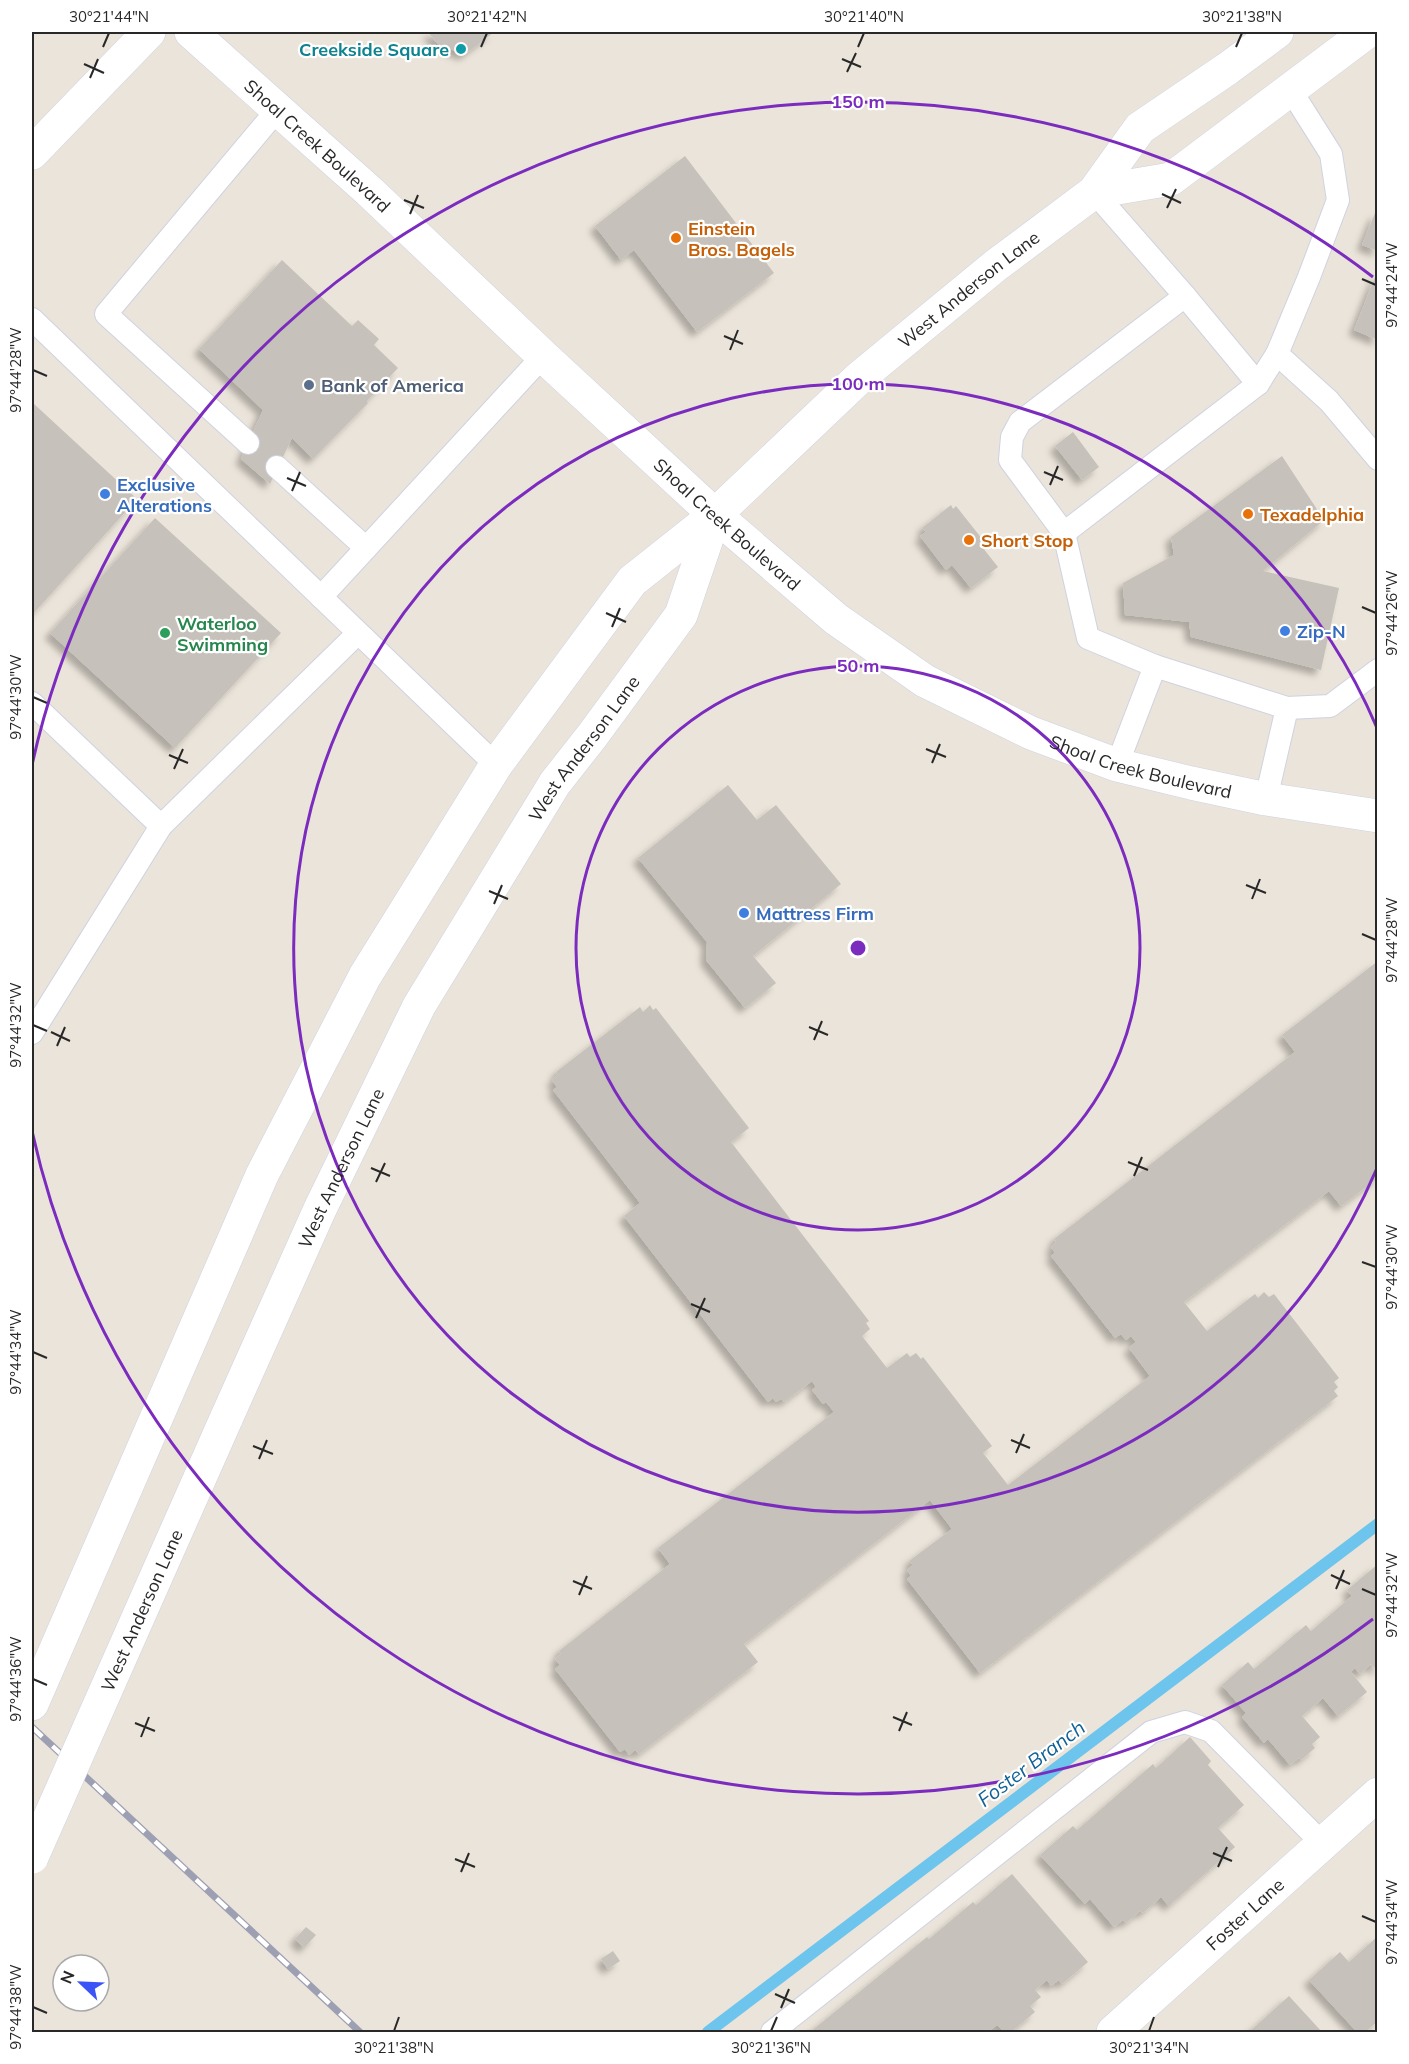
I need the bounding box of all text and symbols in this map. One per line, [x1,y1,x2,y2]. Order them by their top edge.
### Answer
text: 30°21'44"N [69,7,149,26]
text: 30°21'42"N [447,7,527,26]
text: 30°21'40"N [824,7,904,26]
text: 30°21'38"N [1202,7,1282,26]
place label: Creekside Square [299,38,449,61]
marker: Creekside Square [454,42,468,56]
street label: Shoal Creek Boulevard [240,74,395,217]
text: 150 m [831,90,885,113]
place label: Einstein Bros. Bagels [688,217,795,261]
street label: West Anderson Lane [893,225,1044,353]
marker: Einstein Bros. Bagels [669,231,683,245]
text: 97°44'24"W [1382,242,1401,328]
text: 97°44'28"W [6,327,25,413]
text: 100 m [831,372,885,395]
place label: Bank of America [321,374,464,397]
marker: Bank of America [302,378,316,392]
street label: Shoal Creek Boulevard [649,453,806,595]
place label: Exclusive Alterations [117,473,212,517]
marker: Exclusive Alterations [98,487,112,501]
place label: Texadelphia [1260,503,1364,526]
marker: Texadelphia [1241,507,1255,521]
place label: Short Stop [981,529,1074,552]
marker: Short Stop [962,533,976,547]
text: 97°44'26"W [1382,570,1401,656]
place label: Waterloo Swimming [177,612,268,656]
place label: Zip-N [1297,620,1346,643]
marker: Zip-N [1278,624,1292,638]
marker: Waterloo Swimming [158,626,172,640]
text: 97°44'30"W [6,654,25,740]
text: 50 m [837,654,879,677]
street label: West Anderson Lane [523,671,644,825]
street label: Shoal Creek Boulevard [1047,730,1234,803]
text: 97°44'28"W [1382,897,1401,983]
place label: Mattress Firm [756,902,874,925]
marker: Mattress Firm [737,906,751,920]
centre of rings [848,938,868,958]
text: 97°44'32"W [6,982,25,1068]
street label: West Anderson Lane [293,1084,389,1252]
text: 97°44'30"W [1382,1224,1401,1310]
text: 97°44'34"W [6,1309,25,1395]
street label: West Anderson Lane [95,1525,187,1695]
text: 97°44'32"W [1382,1552,1401,1638]
text: 97°44'36"W [6,1636,25,1722]
water label: Foster Branch [972,1714,1090,1812]
street label: Foster Lane [1201,1873,1289,1955]
text: 97°44'34"W [1382,1879,1401,1965]
north arrow [51,1953,111,2013]
text: 97°44'38"W [6,1964,25,2050]
text: N [56,1968,79,1987]
text: 30°21'38"N [354,2038,434,2057]
text: 30°21'36"N [731,2038,811,2057]
text: 30°21'34"N [1109,2038,1189,2057]

